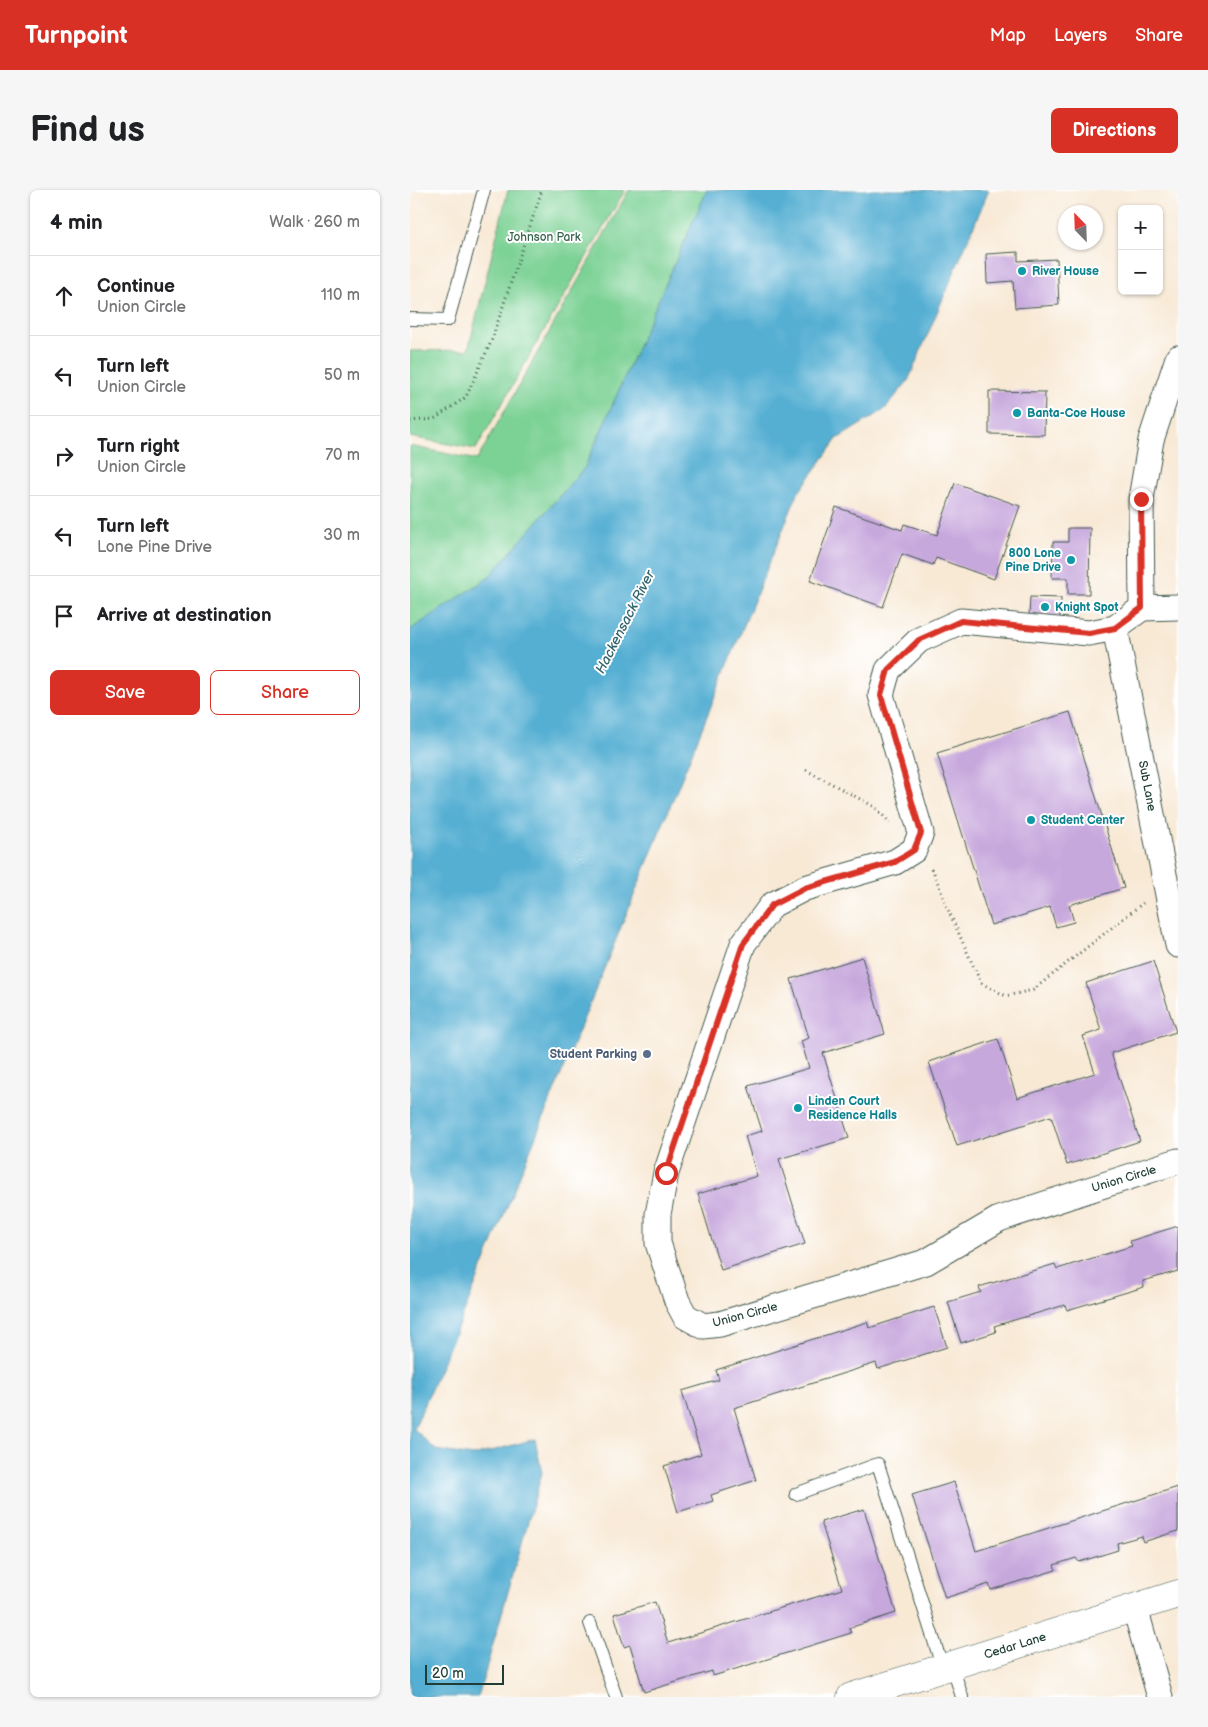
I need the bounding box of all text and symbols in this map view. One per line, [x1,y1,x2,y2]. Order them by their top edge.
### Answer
text: Turnpoint [25,21,128,50]
text: Map [990,25,1026,46]
text: Layers [1054,25,1107,46]
text: Share [1135,25,1183,46]
button: Directions [1051,108,1178,153]
text: Find us [30,109,145,152]
north arrow [1058,205,1103,250]
map controls [1118,205,1163,295]
button: + [1118,205,1163,250]
text: 4 min [50,210,103,235]
text: Walk · 260 m [269,213,360,232]
park label: Johnson Park [507,230,581,245]
button: − [1118,250,1163,295]
place label: River House [1032,264,1099,279]
marker: River House [1016,265,1028,277]
text: Continue [97,275,175,298]
icon: ahead [50,282,78,310]
text: 110 m [321,286,360,305]
text: Union Circle [97,298,186,317]
text: Turn left [97,355,169,378]
icon: left [50,362,78,390]
text: 50 m [324,366,360,385]
text: Union Circle [97,378,186,397]
place label: Banta-Coe House [1027,406,1126,421]
marker: Banta-Coe House [1011,407,1023,419]
text: Turn right [97,435,180,458]
icon: right [50,442,78,470]
text: 70 m [325,446,360,465]
text: Union Circle [97,458,186,477]
route end [1130,488,1153,511]
text: Turn left [97,515,169,538]
icon: left [50,522,78,550]
text: 30 m [323,526,360,545]
text: Lone Pine Drive [97,538,212,557]
place label: 800 Lone Pine Drive [1005,546,1061,575]
marker: 800 Lone Pine Drive [1065,554,1077,566]
water label: Hackensack River [592,567,659,676]
place label: Knight Spot [1055,600,1118,615]
marker: Knight Spot [1039,601,1051,613]
icon: arrive [50,602,78,630]
text: Arrive at destination [97,604,272,627]
button: Save [50,670,200,715]
button: Share [210,670,360,715]
street label: Sub Lane [1135,759,1159,813]
place label: Student Center [1041,813,1125,828]
marker: Student Center [1025,814,1037,826]
place label: Student Parking [550,1047,637,1062]
marker: Student Parking [641,1048,653,1060]
place label: Linden Court Residence Halls [808,1094,897,1123]
marker: Linden Court Residence Halls [792,1102,804,1114]
route start [655,1162,678,1185]
street label: Union Circle [1090,1162,1158,1196]
street label: Union Circle [711,1299,779,1331]
street label: Cedar Lane [982,1629,1048,1663]
scale bar [425,1662,504,1685]
text: 20 m [432,1665,464,1682]

